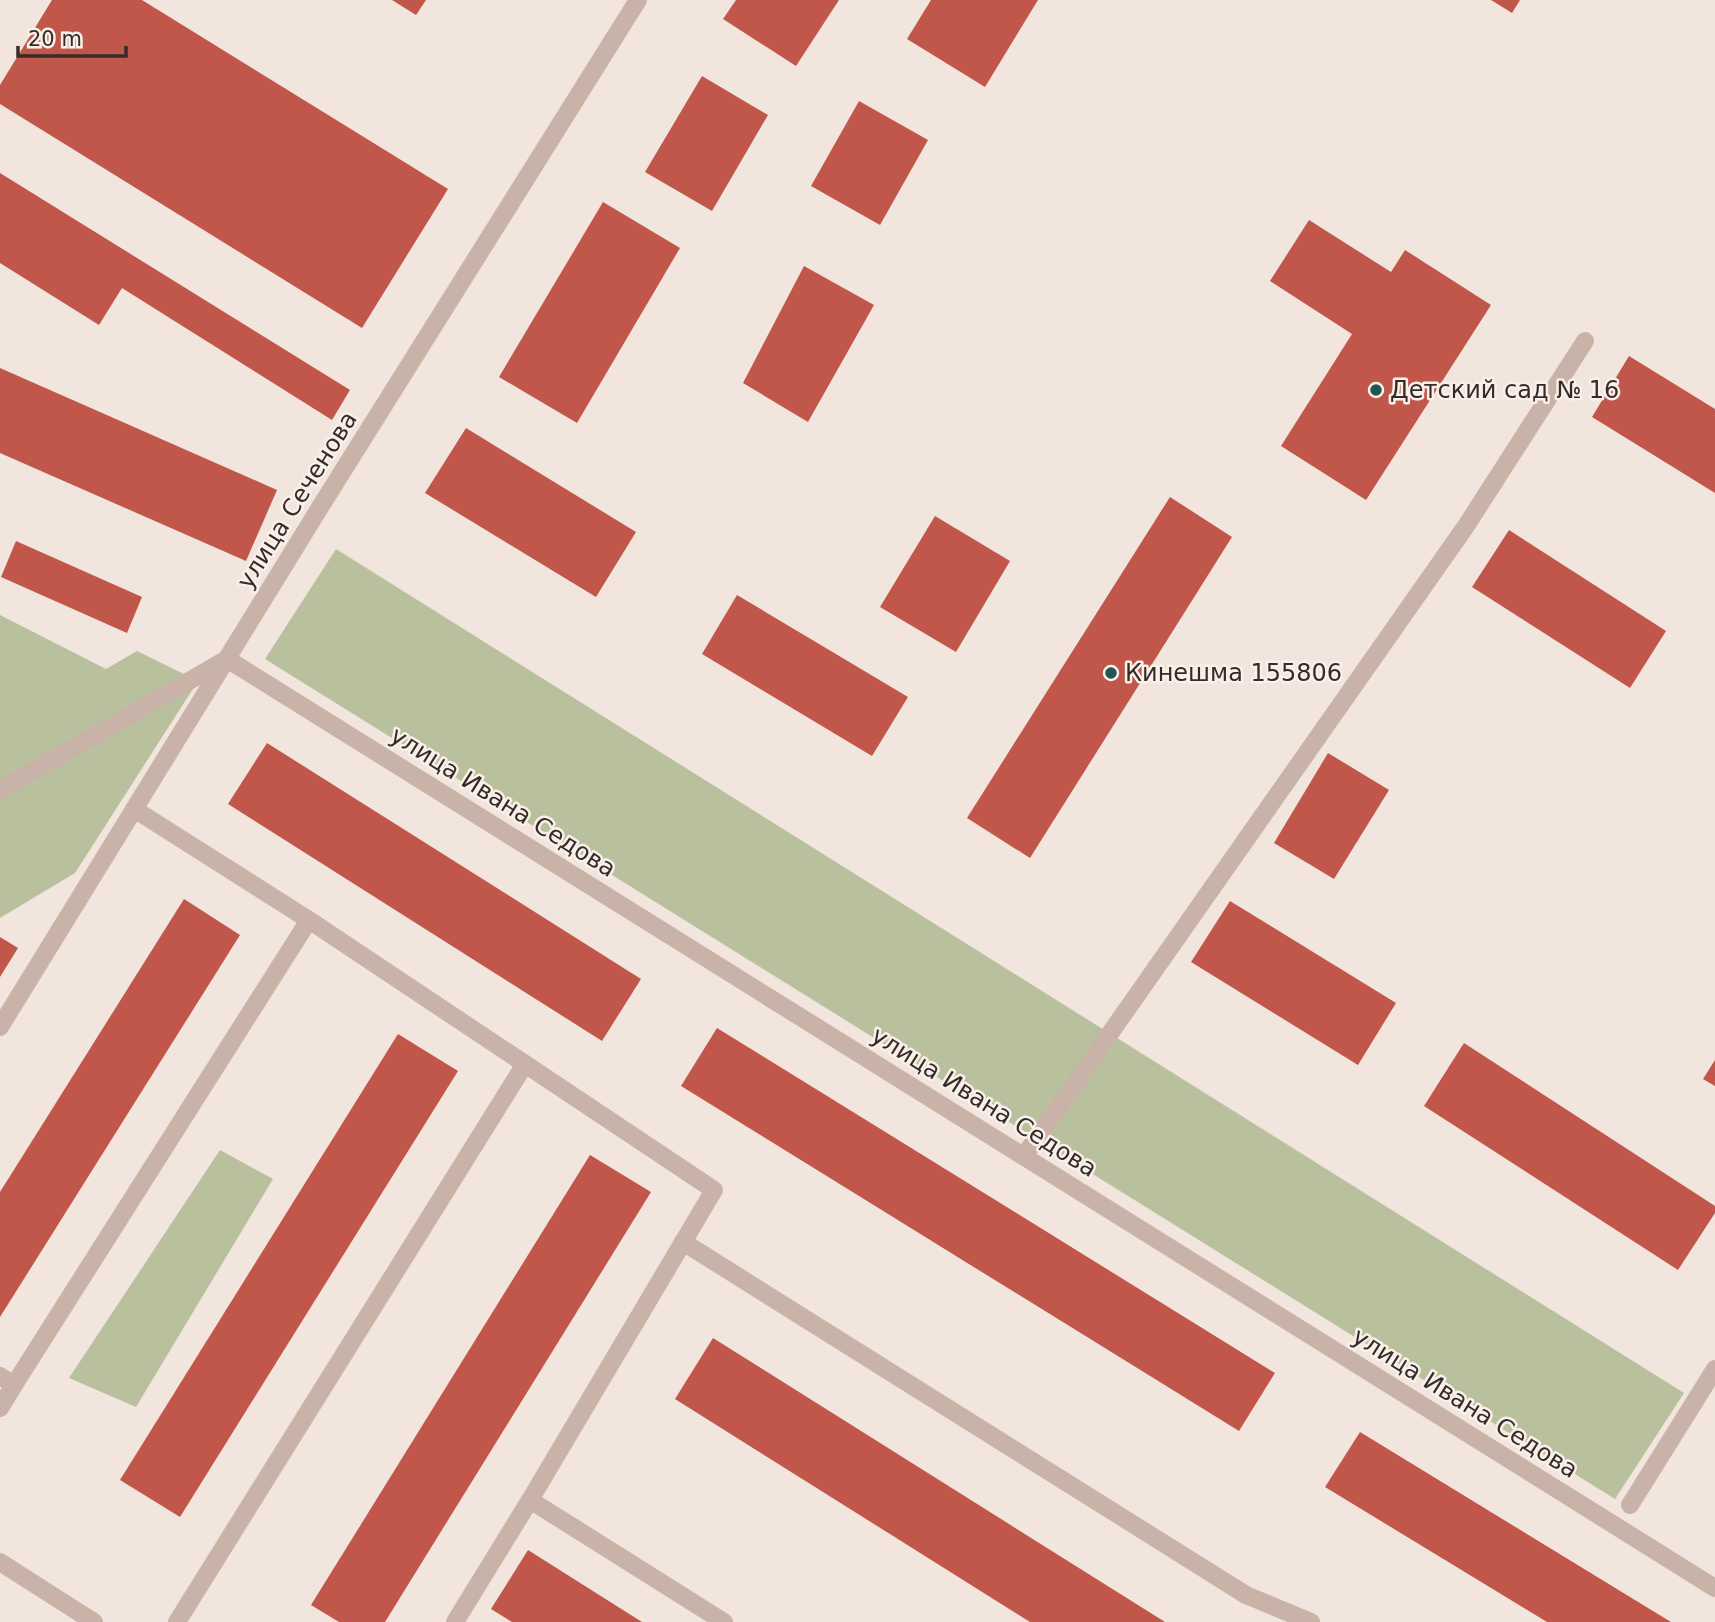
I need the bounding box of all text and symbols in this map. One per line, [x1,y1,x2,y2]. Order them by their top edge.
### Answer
scale bar [18,14,126,58]
text: 20 m [28,27,82,51]
place label: Детский сад № 16 [1390,376,1619,404]
marker: Детский сад № 16 [1368,382,1384,398]
street label: улица Сеченова [231,406,363,594]
place label: Кинешма 155806 [1125,659,1342,687]
marker: Кинешма 155806 [1103,665,1119,681]
street label: улица Ивана Седова [385,721,621,883]
street label: улица Ивана Седова [866,1021,1102,1183]
street label: улица Ивана Седова [1347,1322,1583,1484]

